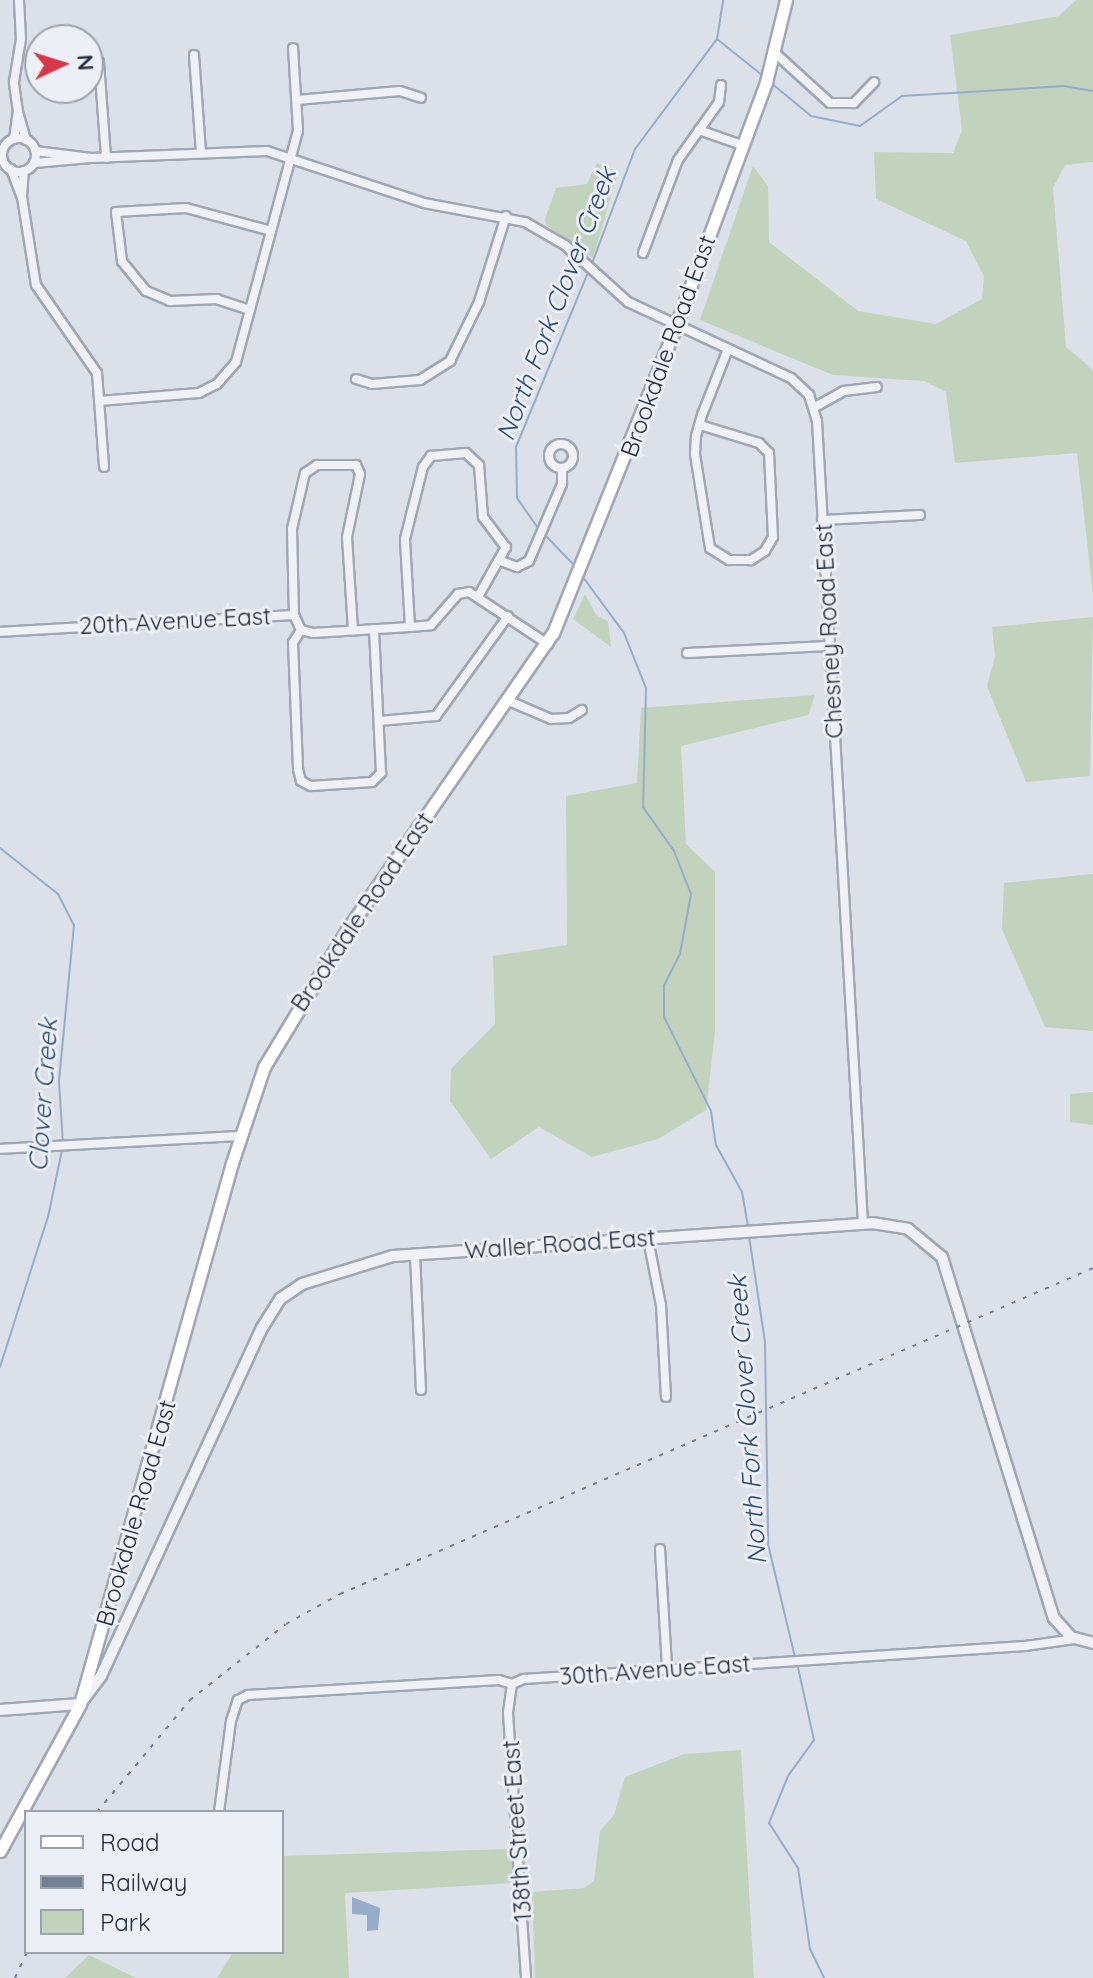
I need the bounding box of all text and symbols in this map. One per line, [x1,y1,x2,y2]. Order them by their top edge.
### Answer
north arrow [24,24,104,104]
text: N [71,53,100,72]
water label: North Fork Clover Creek [490,163,622,445]
street label: Brookdale Road East [614,231,722,461]
street label: Chesney Road East [809,523,849,739]
street label: 20th Avenue East [78,602,272,640]
street label: Brookdale Road East [285,807,439,1017]
water label: Clover Creek [22,1017,64,1173]
street label: Waller Road East [464,1223,656,1265]
water label: North Fork Clover Creek [721,1274,773,1566]
street label: Brookdale Road East [90,1397,182,1629]
street label: 30th Avenue East [559,1649,751,1691]
street label: 138th Street East [496,1739,538,1923]
legend [24,1810,284,1954]
text: Road [100,1827,160,1857]
text: Railway [100,1867,187,1897]
text: Park [100,1907,151,1937]

